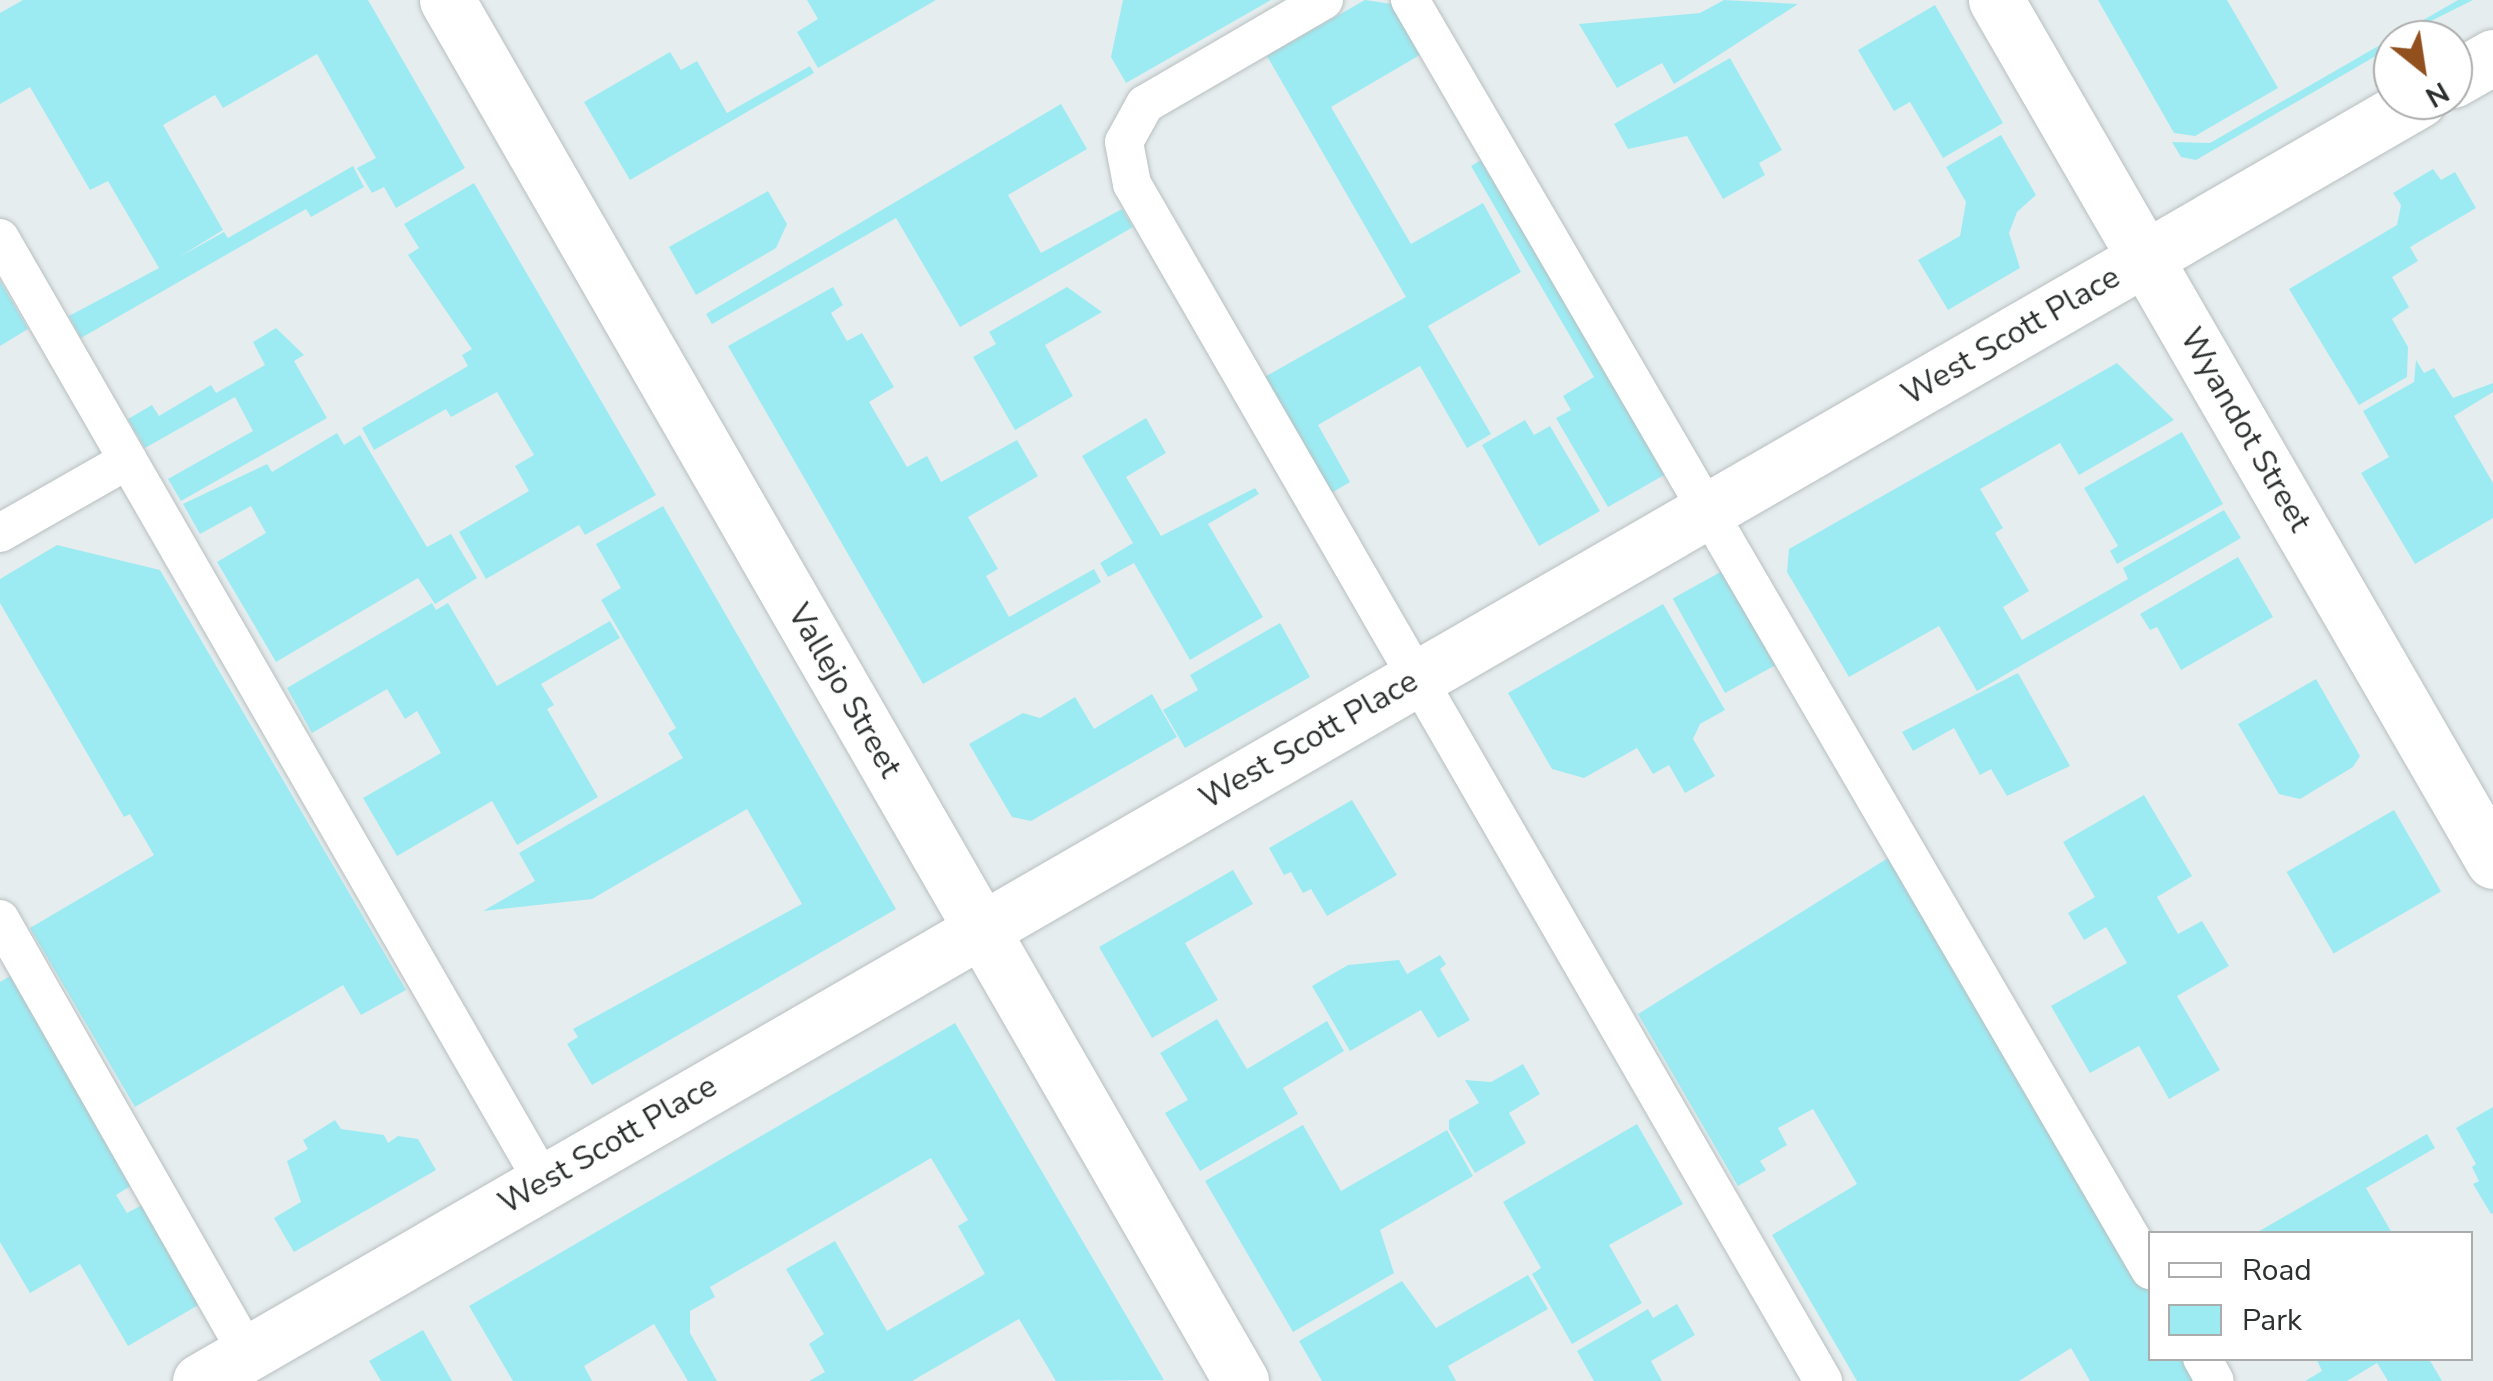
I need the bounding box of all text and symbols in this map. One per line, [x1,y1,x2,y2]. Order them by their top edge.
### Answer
north arrow [2373,20,2473,120]
text: N [2418,73,2456,116]
street label: West Scott Place [1895,258,2127,414]
street label: Wyandot Street [2171,321,2319,539]
street label: Vallejo Street [779,597,909,785]
street label: West Scott Place [1193,662,1425,818]
street label: West Scott Place [492,1067,724,1223]
legend [2148,1231,2473,1361]
text: Road [2242,1250,2312,1291]
text: Park [2242,1300,2302,1341]

